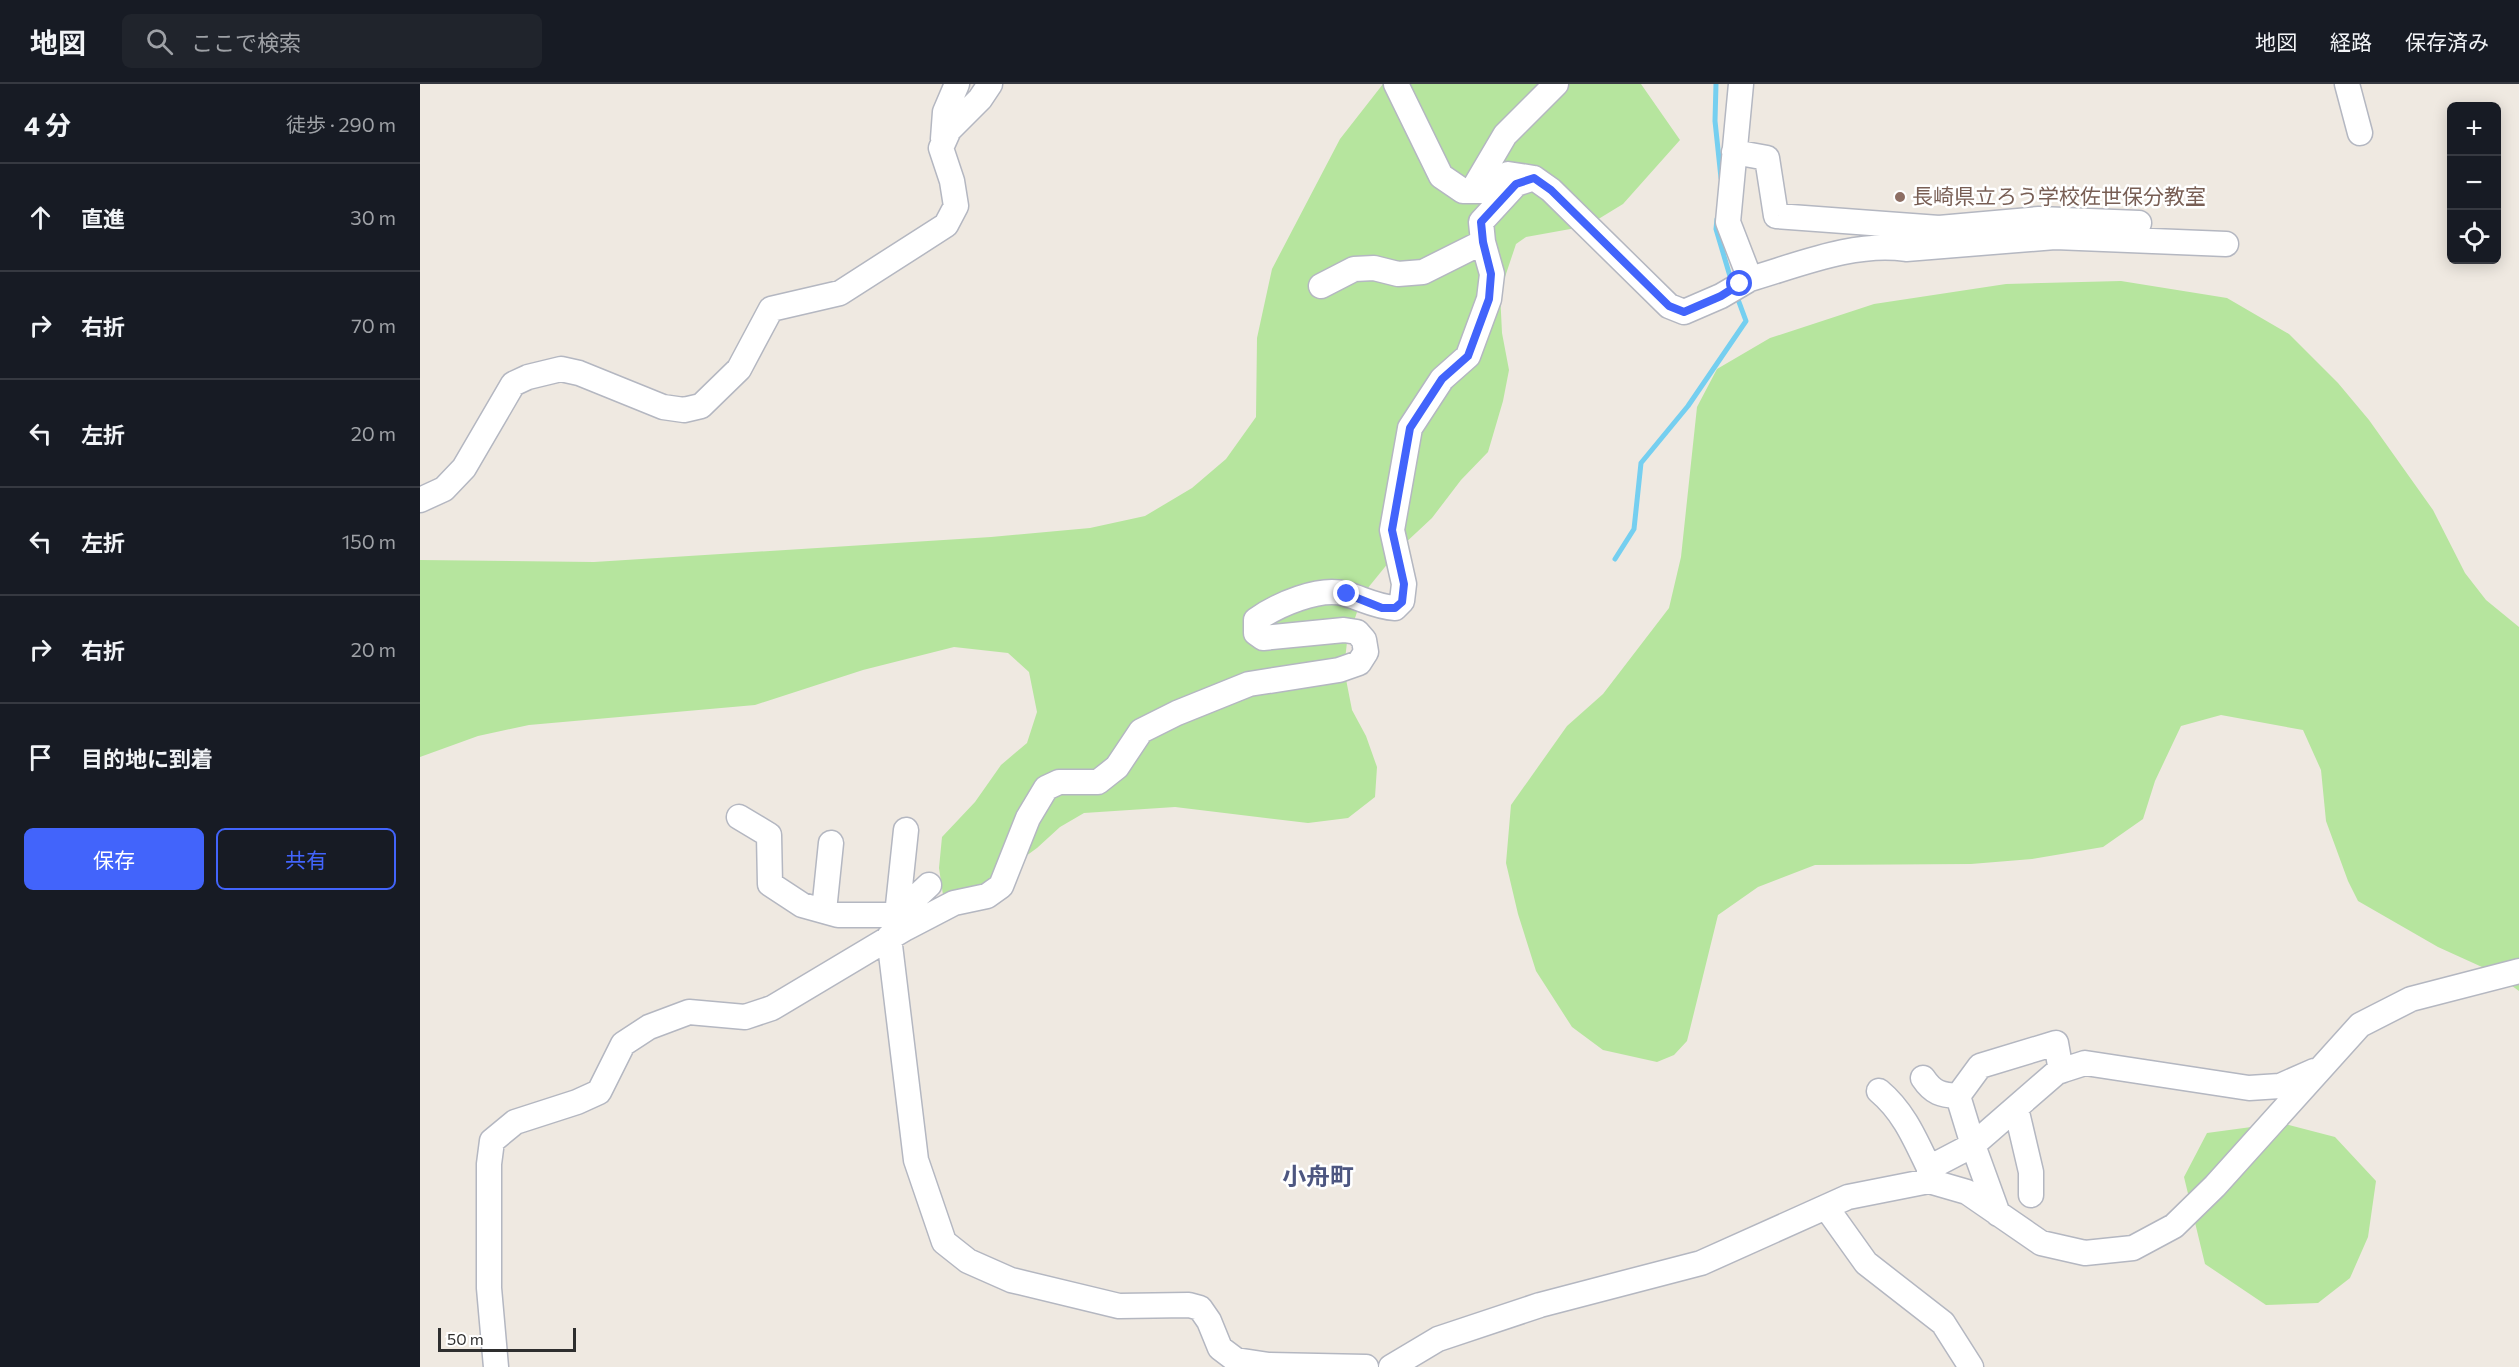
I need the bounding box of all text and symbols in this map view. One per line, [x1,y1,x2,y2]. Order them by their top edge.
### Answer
search box [122,14,542,68]
text: 地図 [30,25,86,59]
icon: search [143,25,176,58]
text: ここで検索 [191,29,301,56]
text: 地図 [2255,29,2297,54]
text: 経路 [2330,29,2372,54]
text: 保存済み [2405,29,2489,54]
map controls [2447,102,2501,264]
button: + [2447,102,2501,156]
text: 4 分 [24,109,71,140]
text: 徒歩 · 290 m [286,112,396,136]
button: − [2447,156,2501,210]
place label: 長崎県立ろう学校佐世保分教室 [1912,183,2206,208]
marker: 長崎県立ろう学校佐世保分教室 [1893,190,1907,204]
icon: ahead [24,201,57,234]
text: 直進 [81,205,125,232]
text: 30 m [350,205,396,229]
button: locate [2447,210,2501,264]
route start [1726,270,1752,296]
icon: right [24,309,57,342]
text: 右折 [81,313,125,340]
text: 70 m [351,313,396,337]
icon: left [24,417,57,450]
text: 左折 [81,421,125,448]
text: 20 m [351,421,396,445]
icon: left [24,525,57,558]
text: 左折 [81,529,125,556]
text: 150 m [342,529,396,553]
route end [1333,580,1359,606]
icon: right [24,633,57,666]
text: 右折 [81,637,125,664]
text: 20 m [351,637,396,661]
icon: arrive [24,741,57,774]
text: 目的地に到着 [81,745,213,772]
button: 保存 [24,828,204,890]
button: 共有 [216,828,396,890]
district label: 小舟町 [1282,1161,1354,1190]
scale bar [438,1325,576,1352]
text: 50 m [447,1329,484,1348]

